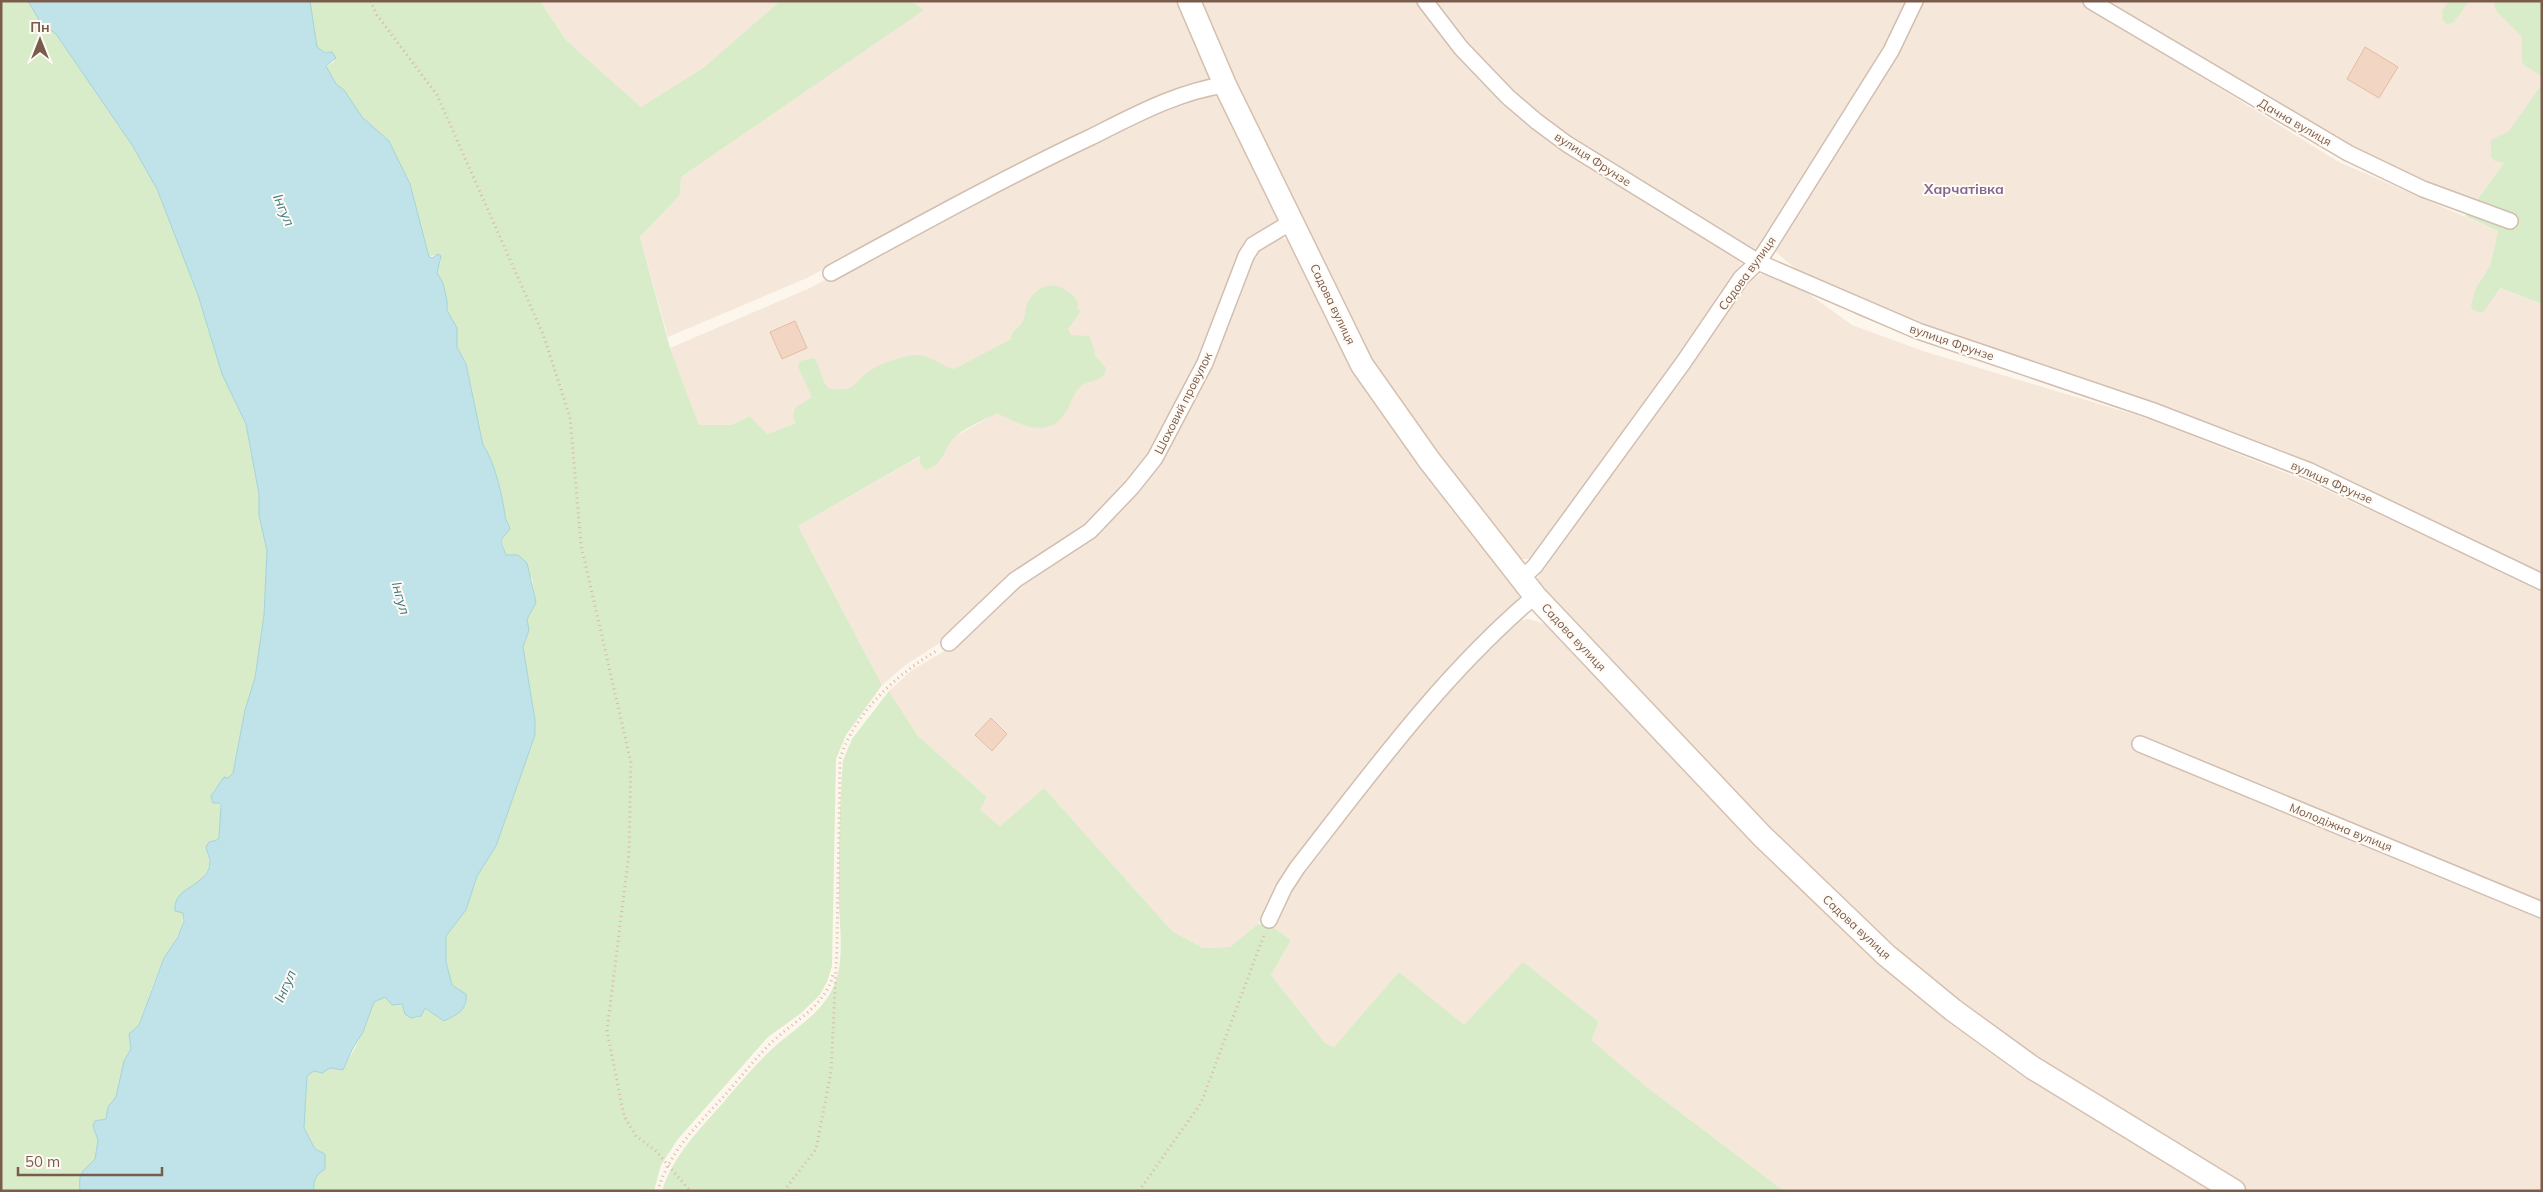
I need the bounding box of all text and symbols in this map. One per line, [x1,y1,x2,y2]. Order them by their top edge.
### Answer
north arrow [15,15,65,65]
text: Пн [30,18,50,36]
street label: Дачна вулиця [2256,95,2334,149]
street label: вулиця Фрунзе [1552,129,1634,189]
district label: Харчатівка [1923,180,2004,198]
water label: Інгул [269,191,299,229]
street label: Садова вулиця [1715,233,1779,313]
street label: Садова вулиця [1307,261,1359,347]
street label: вулиця Фрунзе [1908,321,1996,364]
street label: Шаховий провулок [1151,349,1215,457]
street label: вулиця Фрунзе [2289,457,2376,507]
water label: Інгул [388,579,414,617]
street label: Садова вулиця [1539,600,1609,674]
street label: Молодіжна вулиця [2287,799,2395,855]
street label: Садова вулиця [1820,892,1894,962]
water label: Інгул [270,967,300,1005]
scale bar [18,1144,161,1176]
text: 50 m [25,1152,60,1171]

